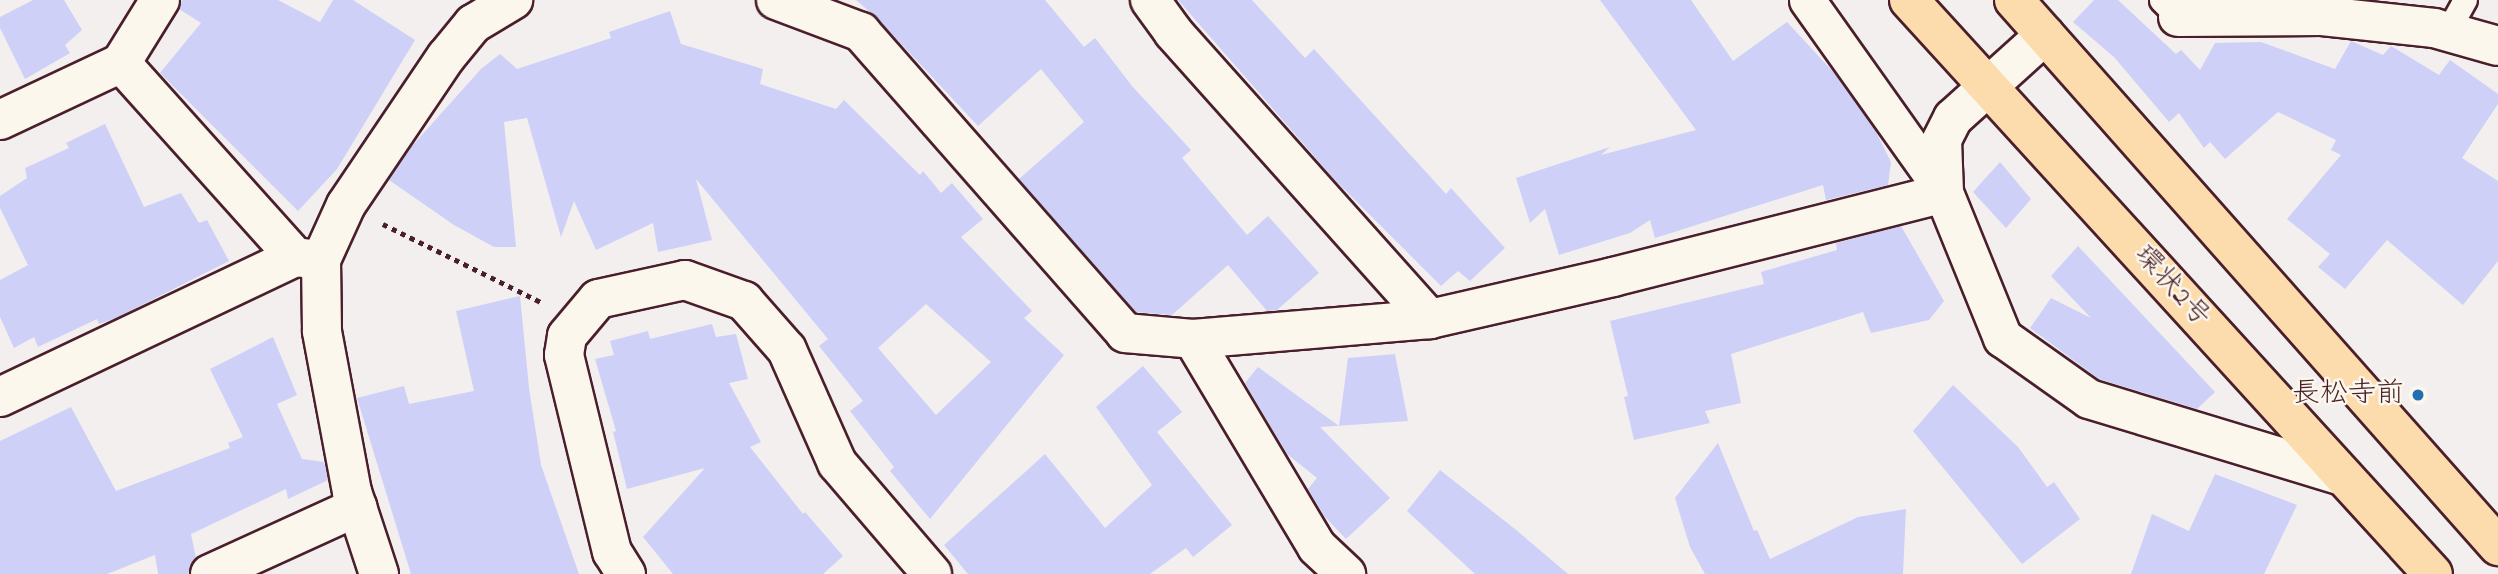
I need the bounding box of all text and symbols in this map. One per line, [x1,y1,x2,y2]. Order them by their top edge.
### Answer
street label: 環状2号 [2126,239,2216,335]
place label: 長松寺前 [2292,378,2404,412]
marker: 長松寺前 [2410,387,2426,403]

